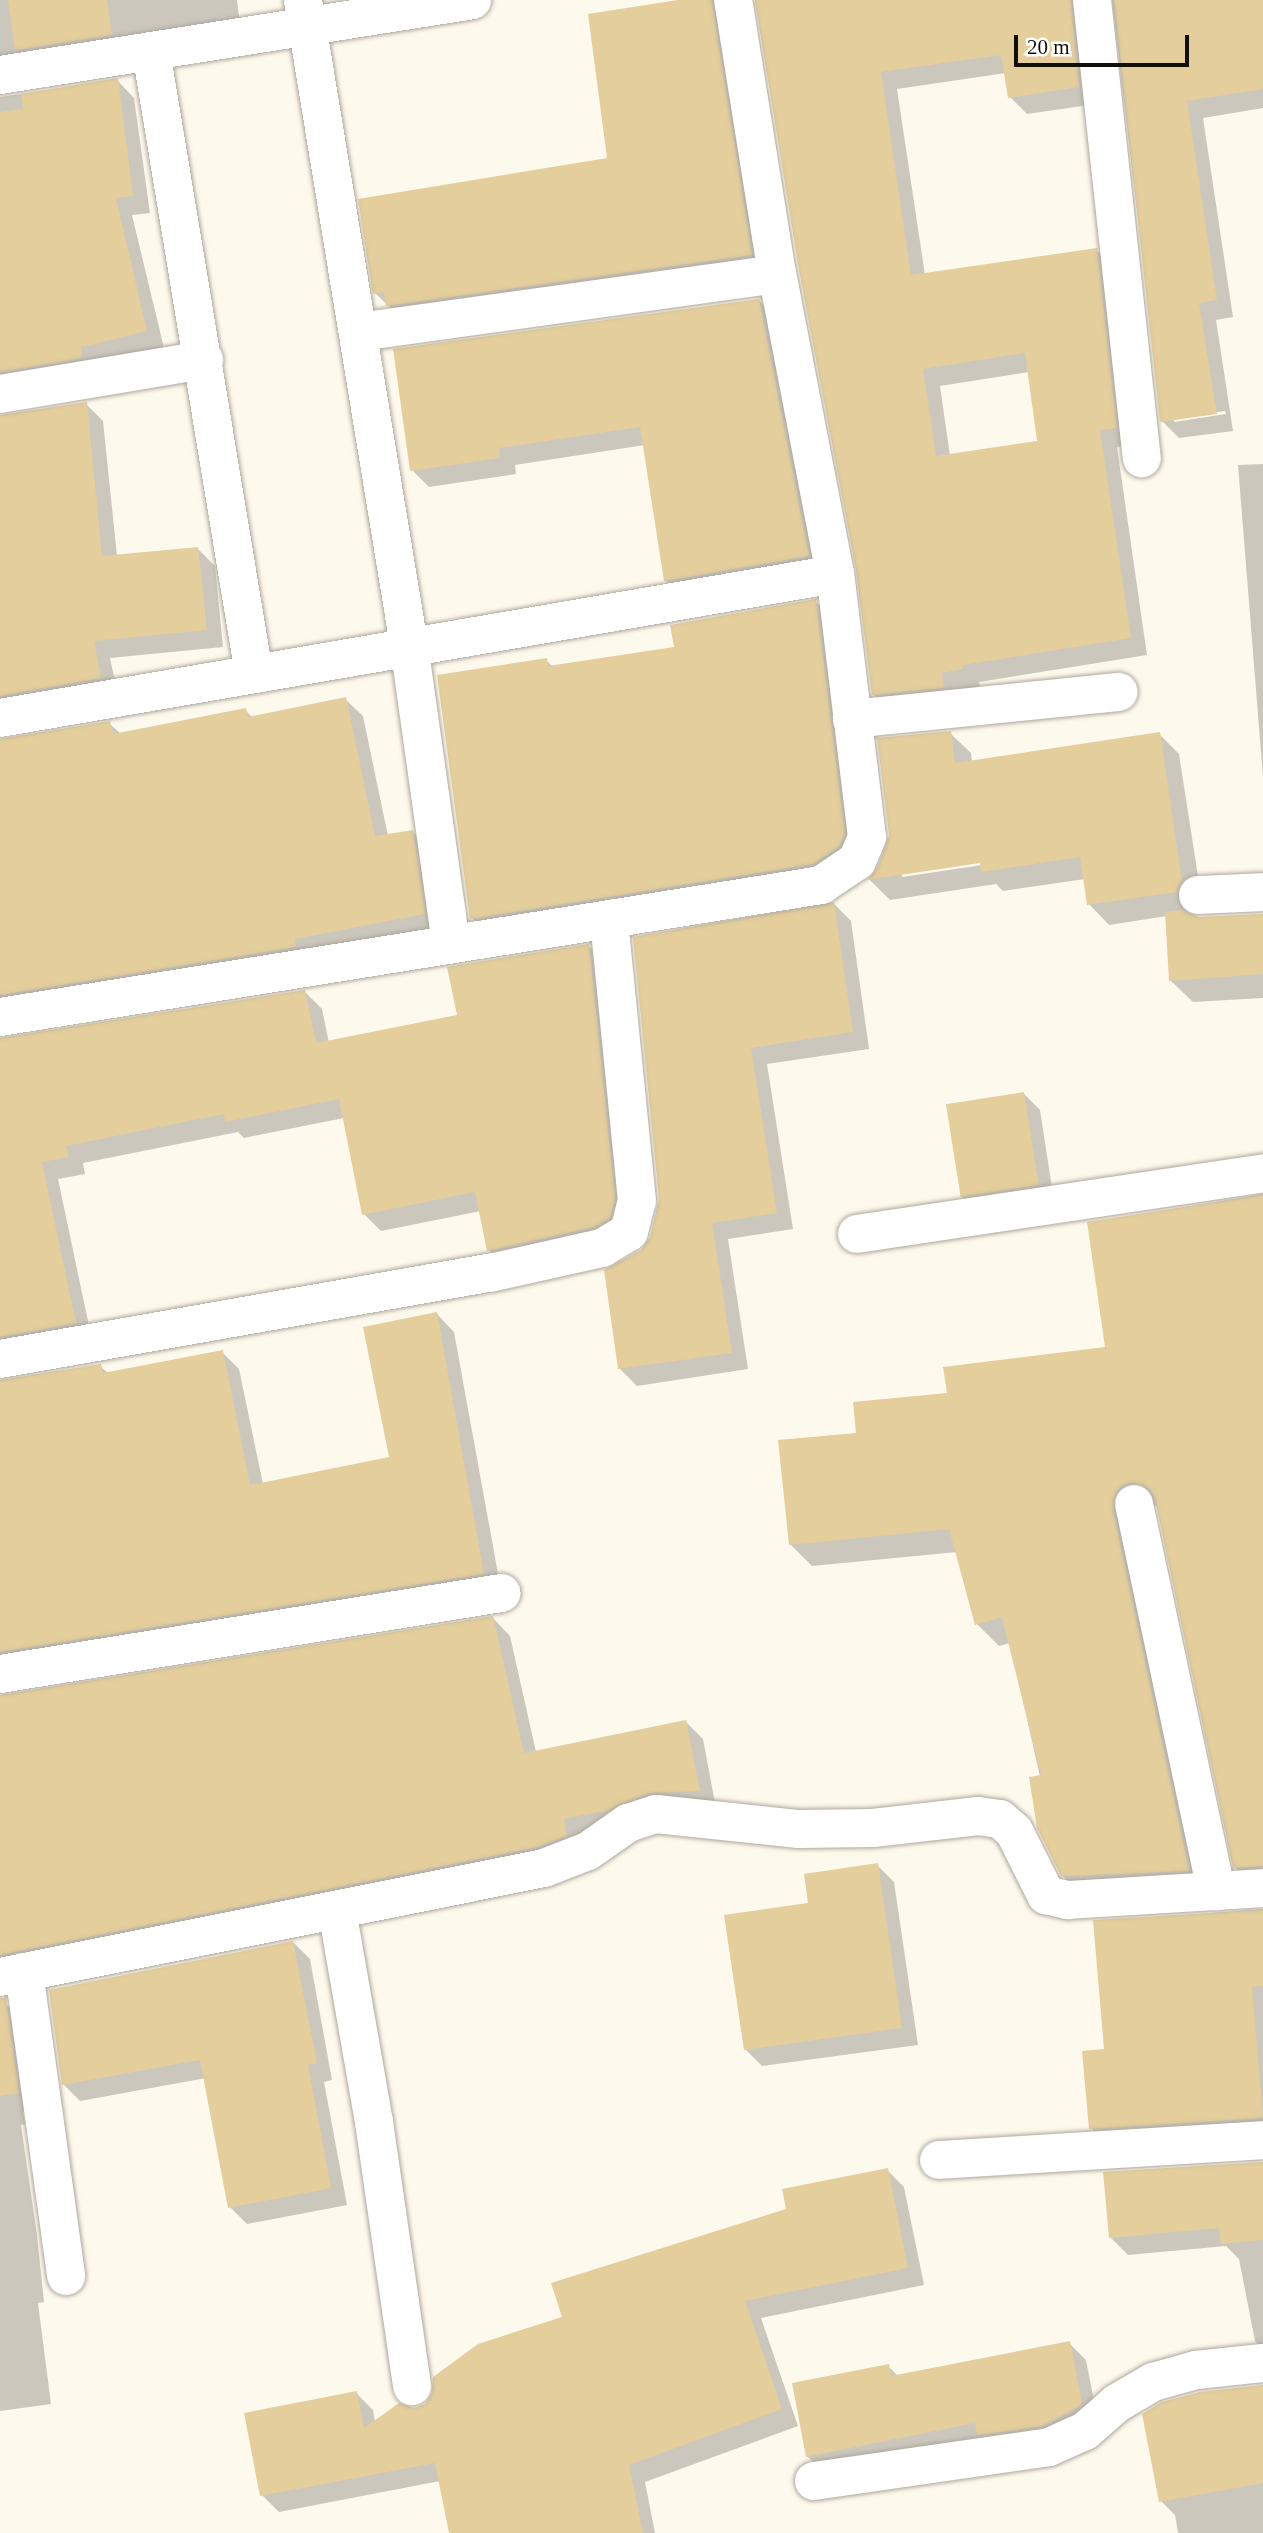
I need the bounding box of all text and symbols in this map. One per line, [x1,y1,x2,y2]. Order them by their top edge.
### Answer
scale bar [1018,21,1193,65]
text: 20 m [1027,35,1070,59]

